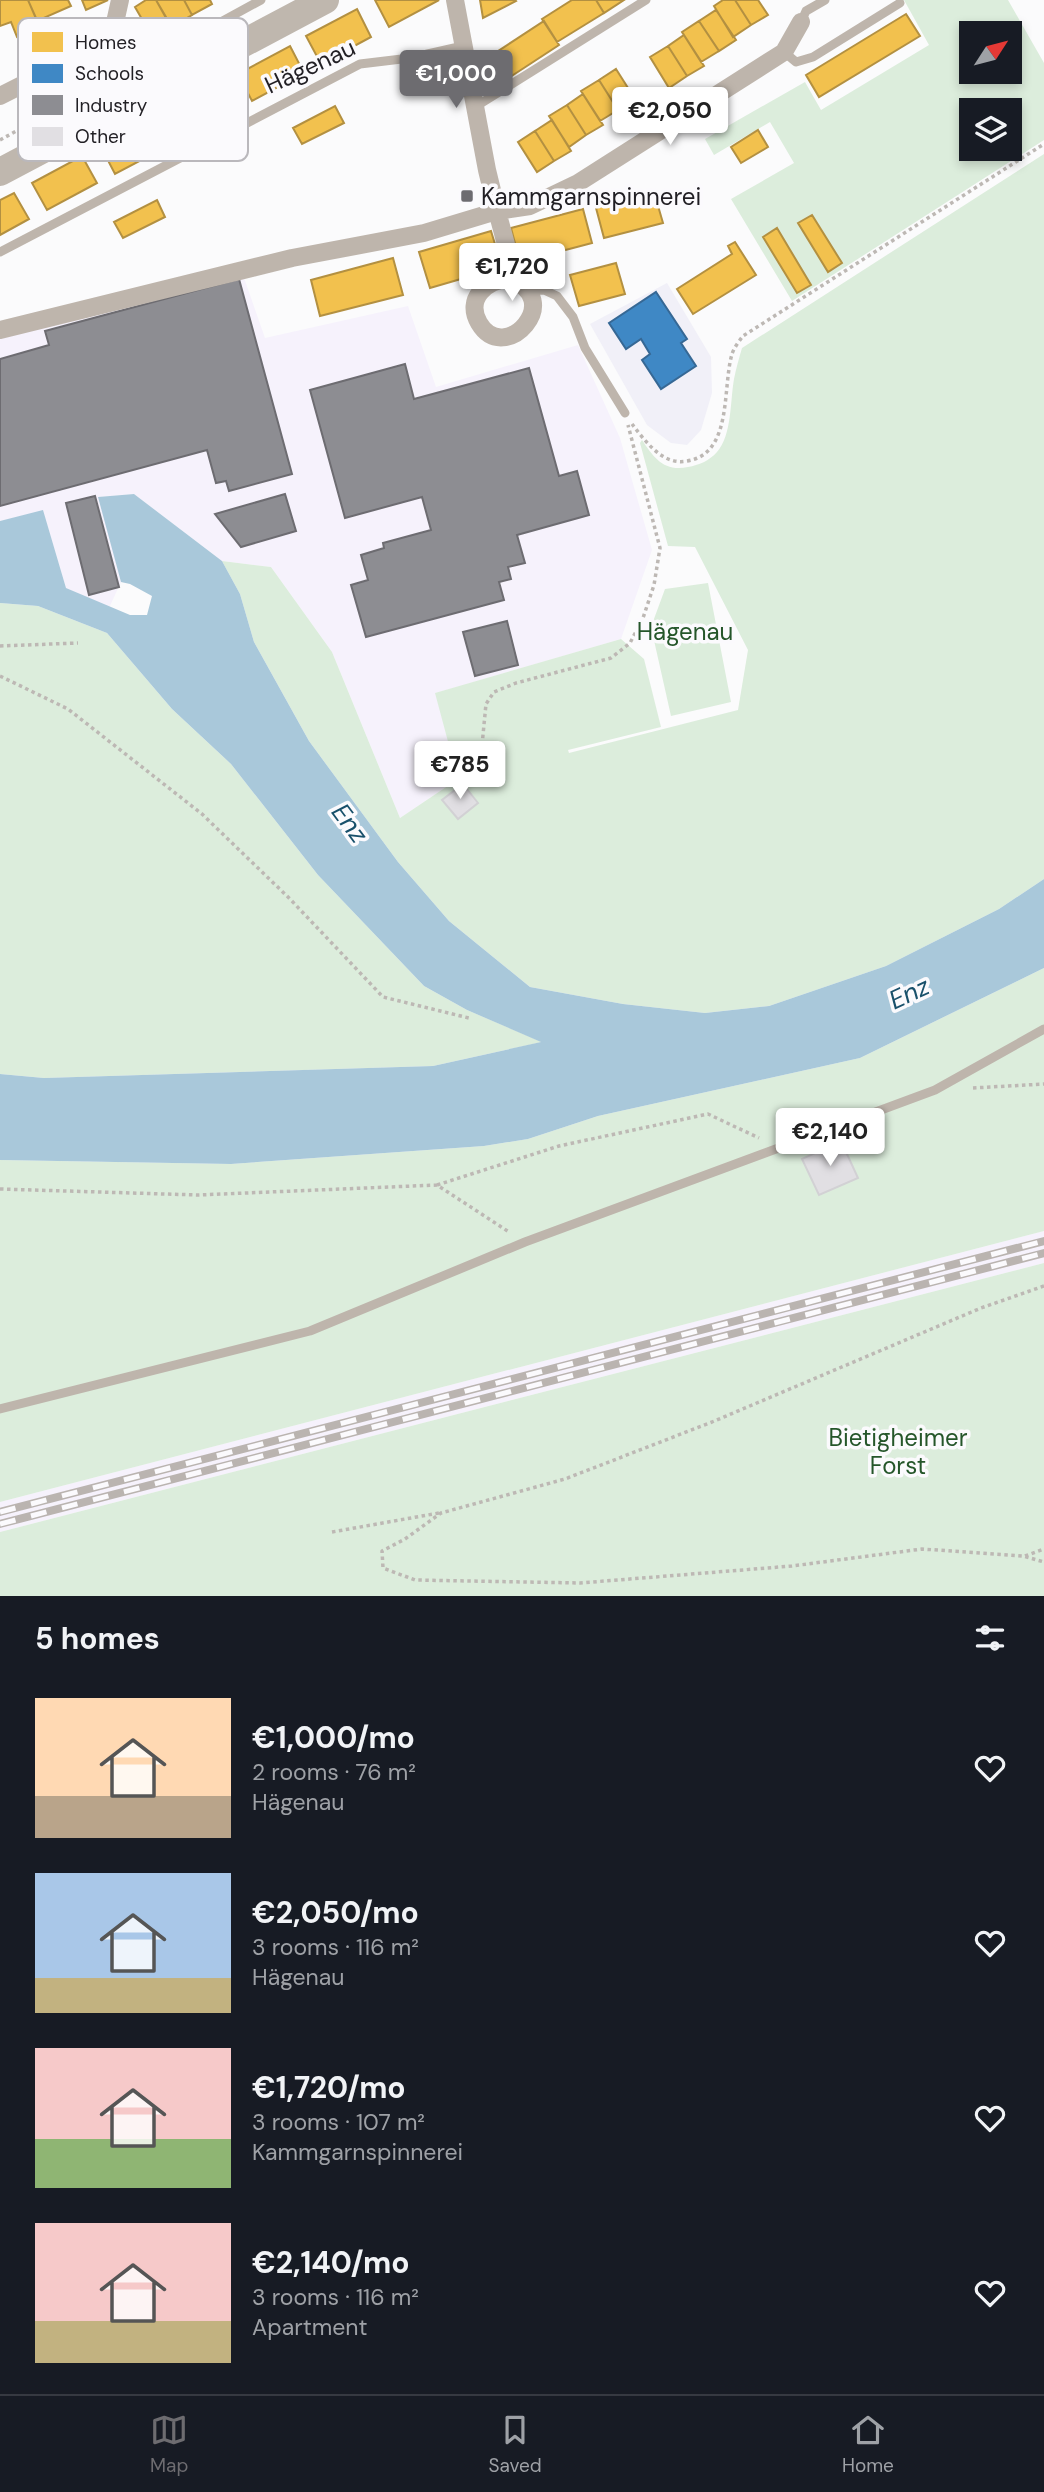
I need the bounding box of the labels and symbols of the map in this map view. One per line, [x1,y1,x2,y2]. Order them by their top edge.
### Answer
legend [18,18,248,161]
north arrow [959,21,1022,84]
text: Homes [75,30,136,55]
street label: Hägenau [260,32,360,100]
pin: €1,000 [399,50,513,110]
text: Schools [75,61,144,86]
pin: €2,050 [613,88,727,147]
text: Industry [75,93,148,118]
text: Other [75,124,126,149]
place label: Kammgarnspinnerei [481,181,701,212]
marker: Kammgarnspinnerei [459,188,475,204]
pin: €1,720 [455,244,569,303]
park label: Hägenau [637,616,733,647]
pin: €785 [419,742,501,801]
water label: Enz [324,796,377,850]
water label: Enz [883,969,936,1017]
pin: €2,140 [773,1108,887,1168]
park label: Bietigheimer Forst [828,1422,968,1481]

